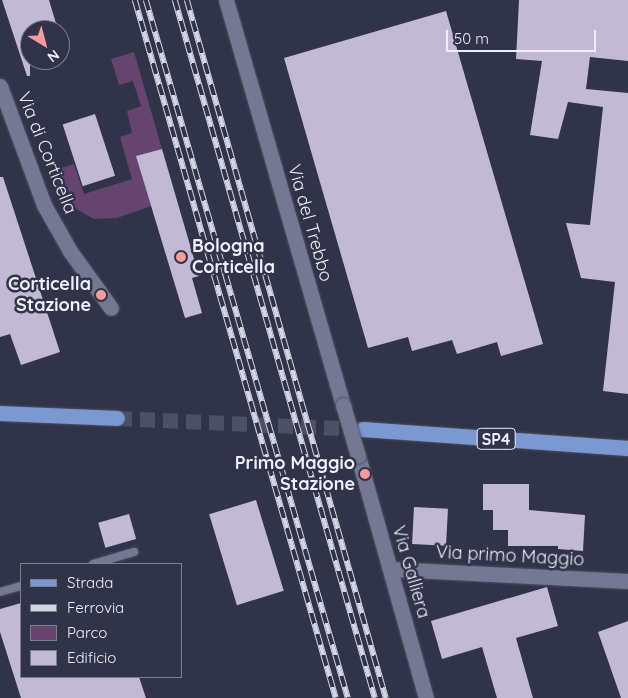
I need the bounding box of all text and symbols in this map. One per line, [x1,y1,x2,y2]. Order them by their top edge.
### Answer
north arrow [20,20,70,70]
scale bar [448,20,598,52]
text: 50 m [454,29,489,48]
text: N [44,46,63,66]
street label: Via di Corticella [13,89,81,217]
street label: Via del Trebbo [283,162,337,284]
place label: Bologna Corticella [192,236,275,278]
marker: Bologna Corticella [174,250,188,264]
place label: Corticella Stazione [8,274,91,316]
marker: Corticella Stazione [95,289,107,301]
road number: SP4 [476,426,516,452]
place label: Primo Maggio Stazione [235,453,355,496]
marker: Primo Maggio Stazione [359,468,371,480]
street label: Via Galliera [387,523,435,621]
street label: Via primo Maggio [435,541,585,571]
legend [20,563,182,678]
text: Strada [67,573,113,592]
text: Ferrovia [67,598,124,617]
text: Parco [67,623,107,642]
text: Edificio [67,648,116,667]

